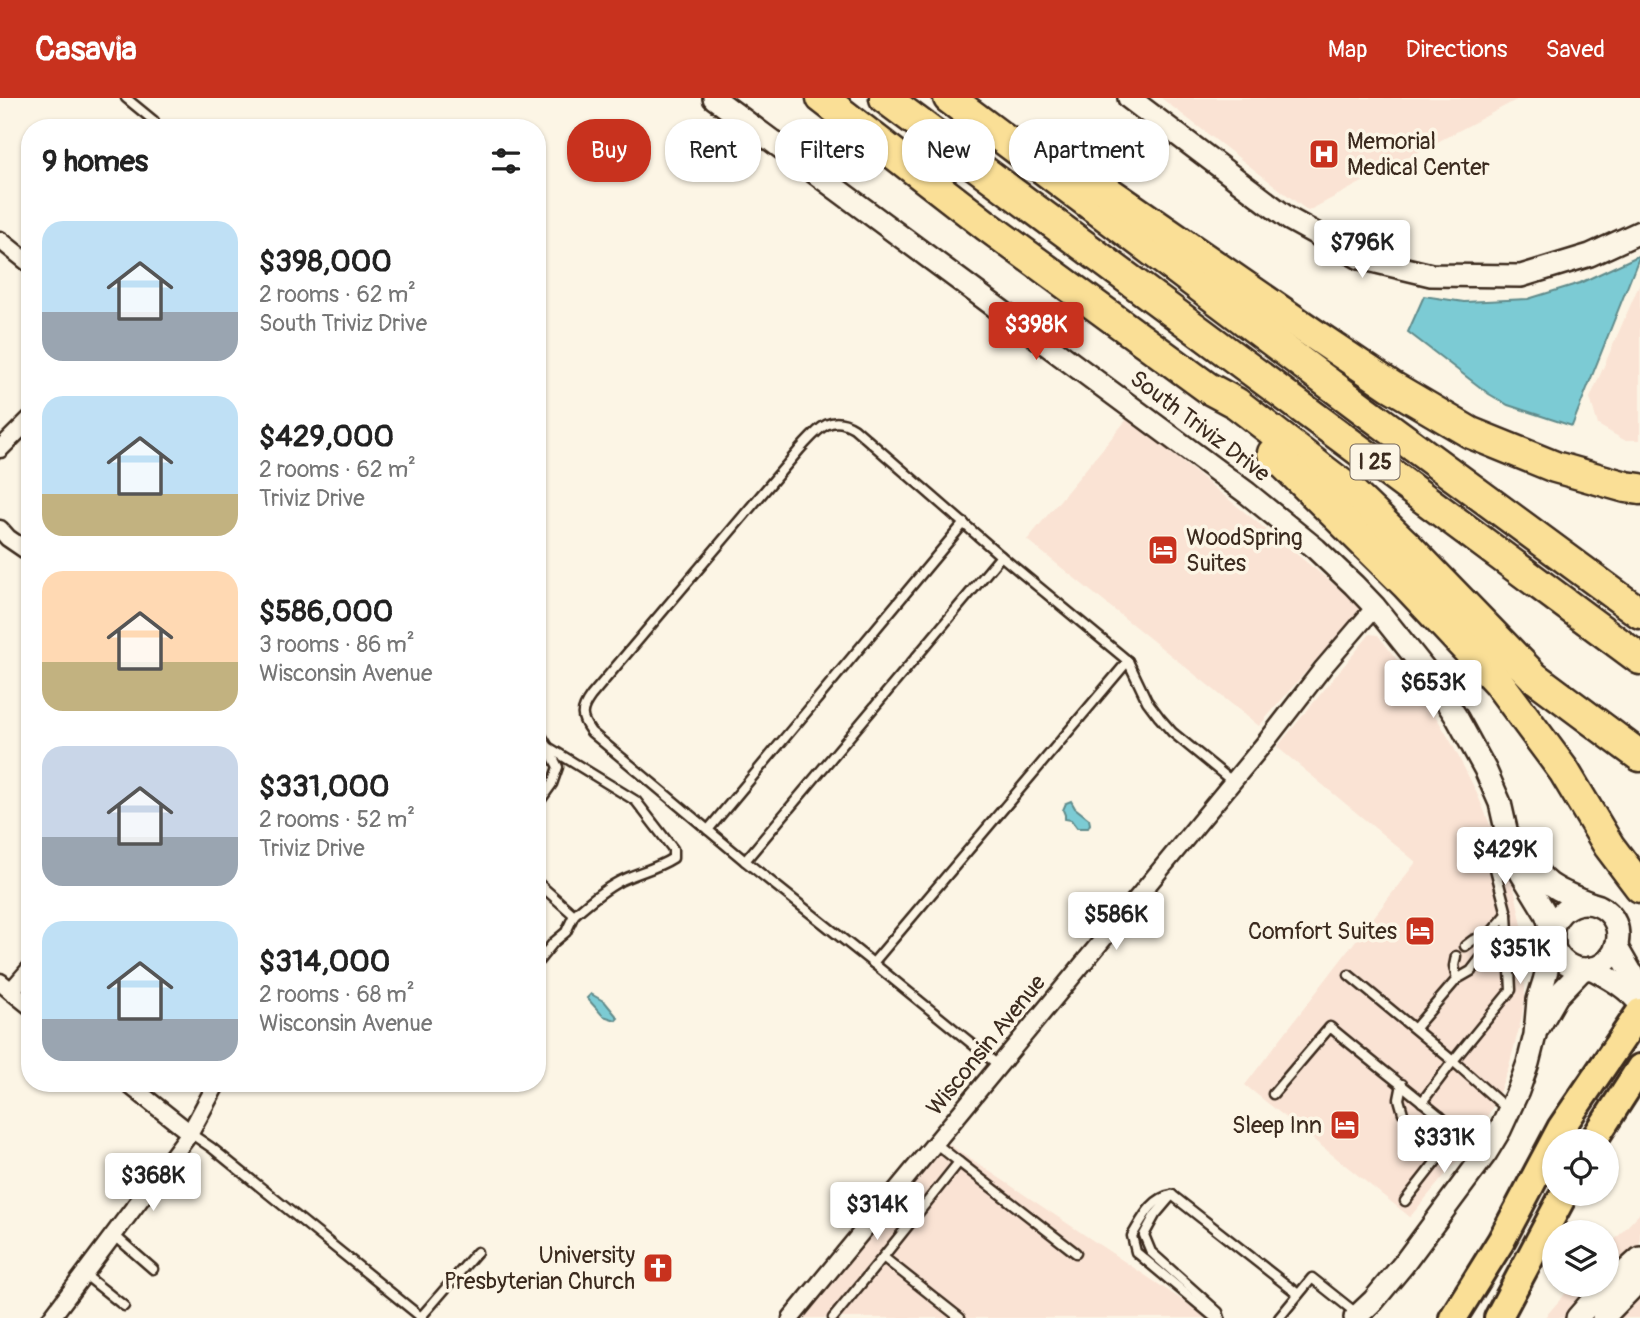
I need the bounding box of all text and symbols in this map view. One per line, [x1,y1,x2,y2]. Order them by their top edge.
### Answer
text: Casavia [35,29,137,70]
text: Map [1328,35,1368,64]
text: Directions [1406,35,1507,64]
text: Saved [1545,35,1605,64]
chip: Buy [567,119,651,182]
chip: Rent [665,119,761,182]
chip: Filters [775,119,888,182]
chip: New [902,119,995,182]
chip: Apartment [1009,119,1169,182]
place label: Memorial Medical Center [1347,127,1490,182]
hospital icon: Memorial Medical Center [1307,137,1341,171]
icon: filters [487,142,525,180]
text: 9 homes [42,143,148,180]
pin: $796K [1313,220,1411,280]
text: $796K [1330,228,1394,257]
text: $398,000 [259,243,392,280]
icon: home [98,249,182,333]
text: 2 rooms · 62 m² [259,280,416,309]
pin: $398K [987,302,1085,362]
text: South Triviz Drive [259,309,427,338]
text: $398K [1005,310,1067,339]
street label: South Triviz Drive [1124,364,1276,489]
text: $429,000 [259,418,394,455]
icon: home [98,424,182,508]
road number: I 25 [1350,444,1400,480]
text: 2 rooms · 62 m² [259,455,416,484]
text: Triviz Drive [259,484,365,513]
place label: WoodSpring Suites [1186,523,1303,578]
hotel icon: WoodSpring Suites [1146,533,1180,567]
text: $586,000 [259,593,393,630]
icon: home [98,599,182,683]
text: 3 rooms · 86 m² [259,630,415,659]
text: Wisconsin Avenue [259,659,432,688]
pin: $653K [1384,660,1482,720]
text: $653K [1400,668,1466,697]
text: $331,000 [259,768,390,805]
icon: home [98,774,182,858]
text: 2 rooms · 52 m² [259,805,415,834]
pin: $429K [1456,828,1554,887]
text: Triviz Drive [259,834,365,863]
text: $429K [1473,835,1537,864]
pin: $586K [1067,892,1165,952]
text: $586K [1084,900,1148,929]
hotel icon: Comfort Suites [1403,914,1437,948]
place label: Comfort Suites [1248,917,1397,946]
pin: $351K [1471,926,1569,986]
text: $351K [1490,934,1550,963]
text: $314,000 [259,943,390,980]
icon: home [98,949,182,1033]
street label: Wisconsin Avenue [920,968,1052,1121]
text: 2 rooms · 68 m² [259,980,415,1009]
text: Wisconsin Avenue [259,1009,432,1038]
hotel icon: Sleep Inn [1328,1108,1362,1142]
place label: Sleep Inn [1232,1111,1322,1140]
pin: $331K [1395,1116,1493,1175]
text: $331K [1414,1123,1475,1152]
map controls [1542,1129,1619,1297]
button: locate [1542,1129,1619,1206]
pin: $368K [104,1154,202,1213]
text: $368K [121,1161,185,1190]
pin: $314K [828,1182,926,1242]
text: $314K [846,1190,908,1219]
button: layers [1542,1220,1619,1297]
place label: University Presbyterian Church [444,1241,635,1296]
church icon: University Presbyterian Church [641,1251,675,1285]

